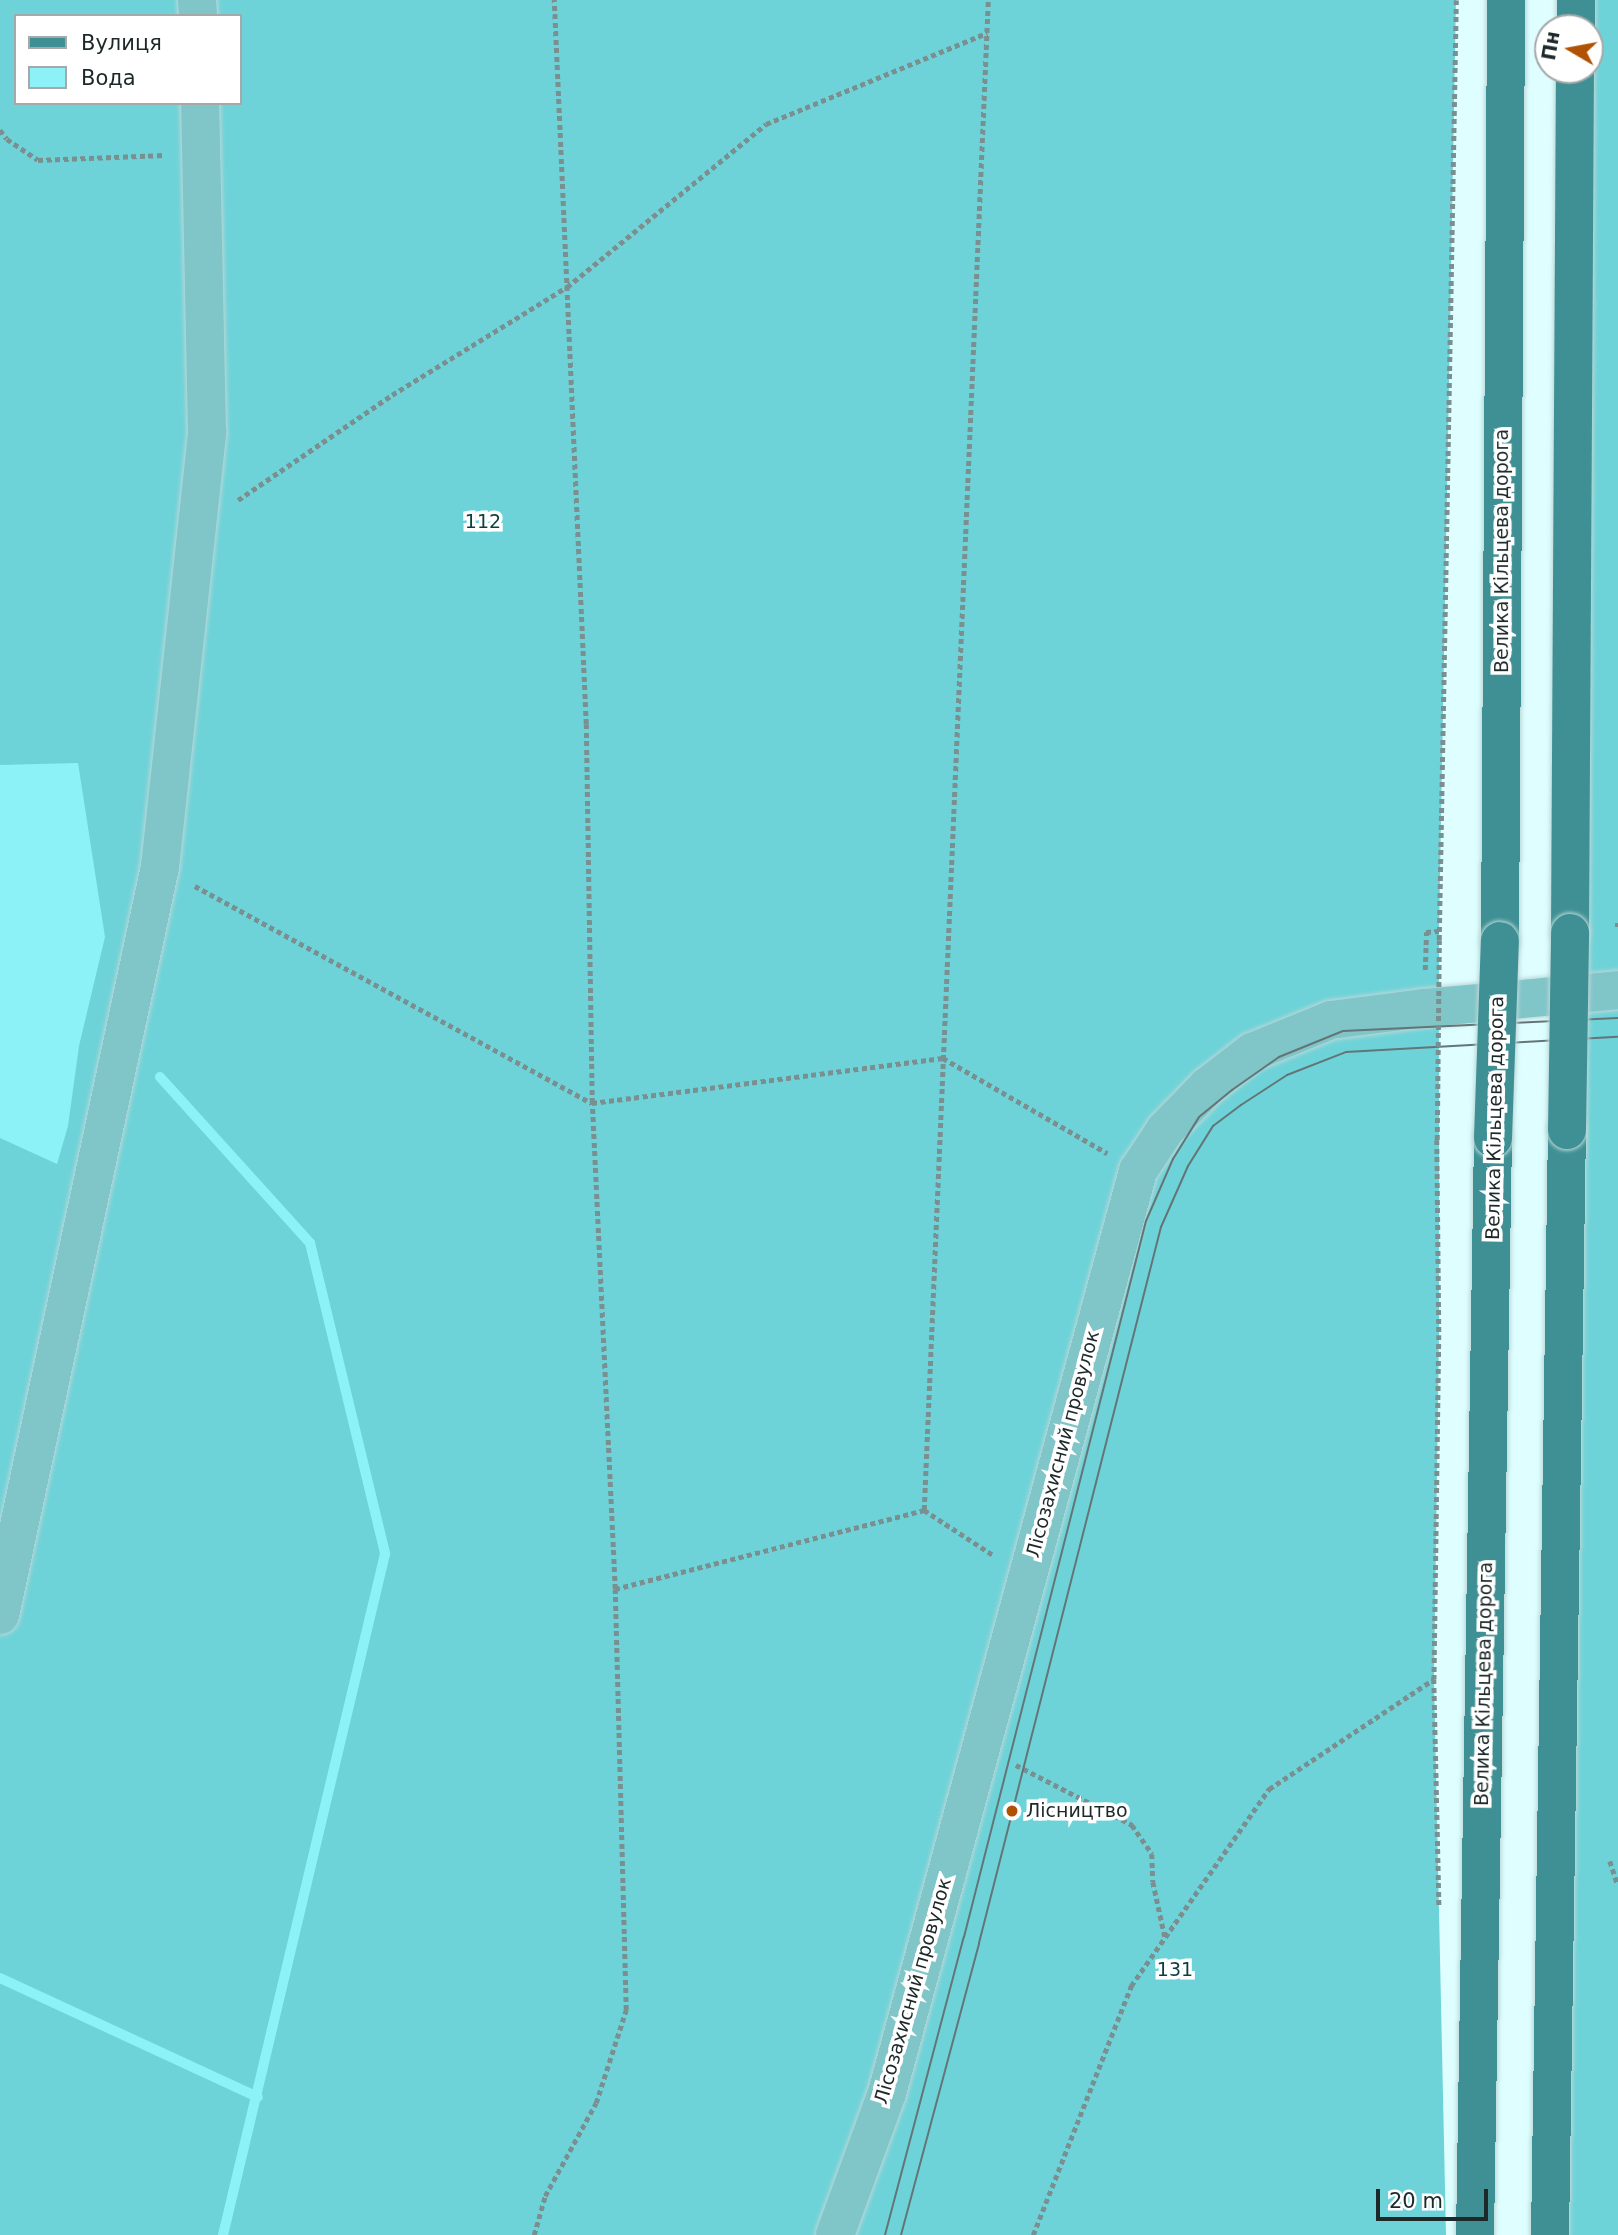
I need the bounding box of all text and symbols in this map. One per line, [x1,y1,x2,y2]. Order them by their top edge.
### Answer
legend [14,14,242,105]
north arrow [1534,14,1604,84]
text: Пн [1537,29,1564,62]
text: Вулиця [81,31,162,55]
text: Вода [81,66,136,90]
street label: Велика Кільцева дорога [1491,429,1513,673]
park label: 112 [465,511,501,533]
street label: Велика Кільцева дорога [1481,996,1509,1240]
street label: Лісозахисний провулок [1022,1328,1104,1560]
street label: Велика Кільцева дорога [1470,1562,1498,1806]
place label: Лісництво [1026,1800,1128,1822]
marker: Лісництво [1004,1803,1020,1819]
street label: Лісозахисний провулок [870,1875,956,2107]
park label: 131 [1157,1959,1193,1981]
scale bar [1380,2176,1492,2220]
text: 20 m [1389,2189,1443,2213]

